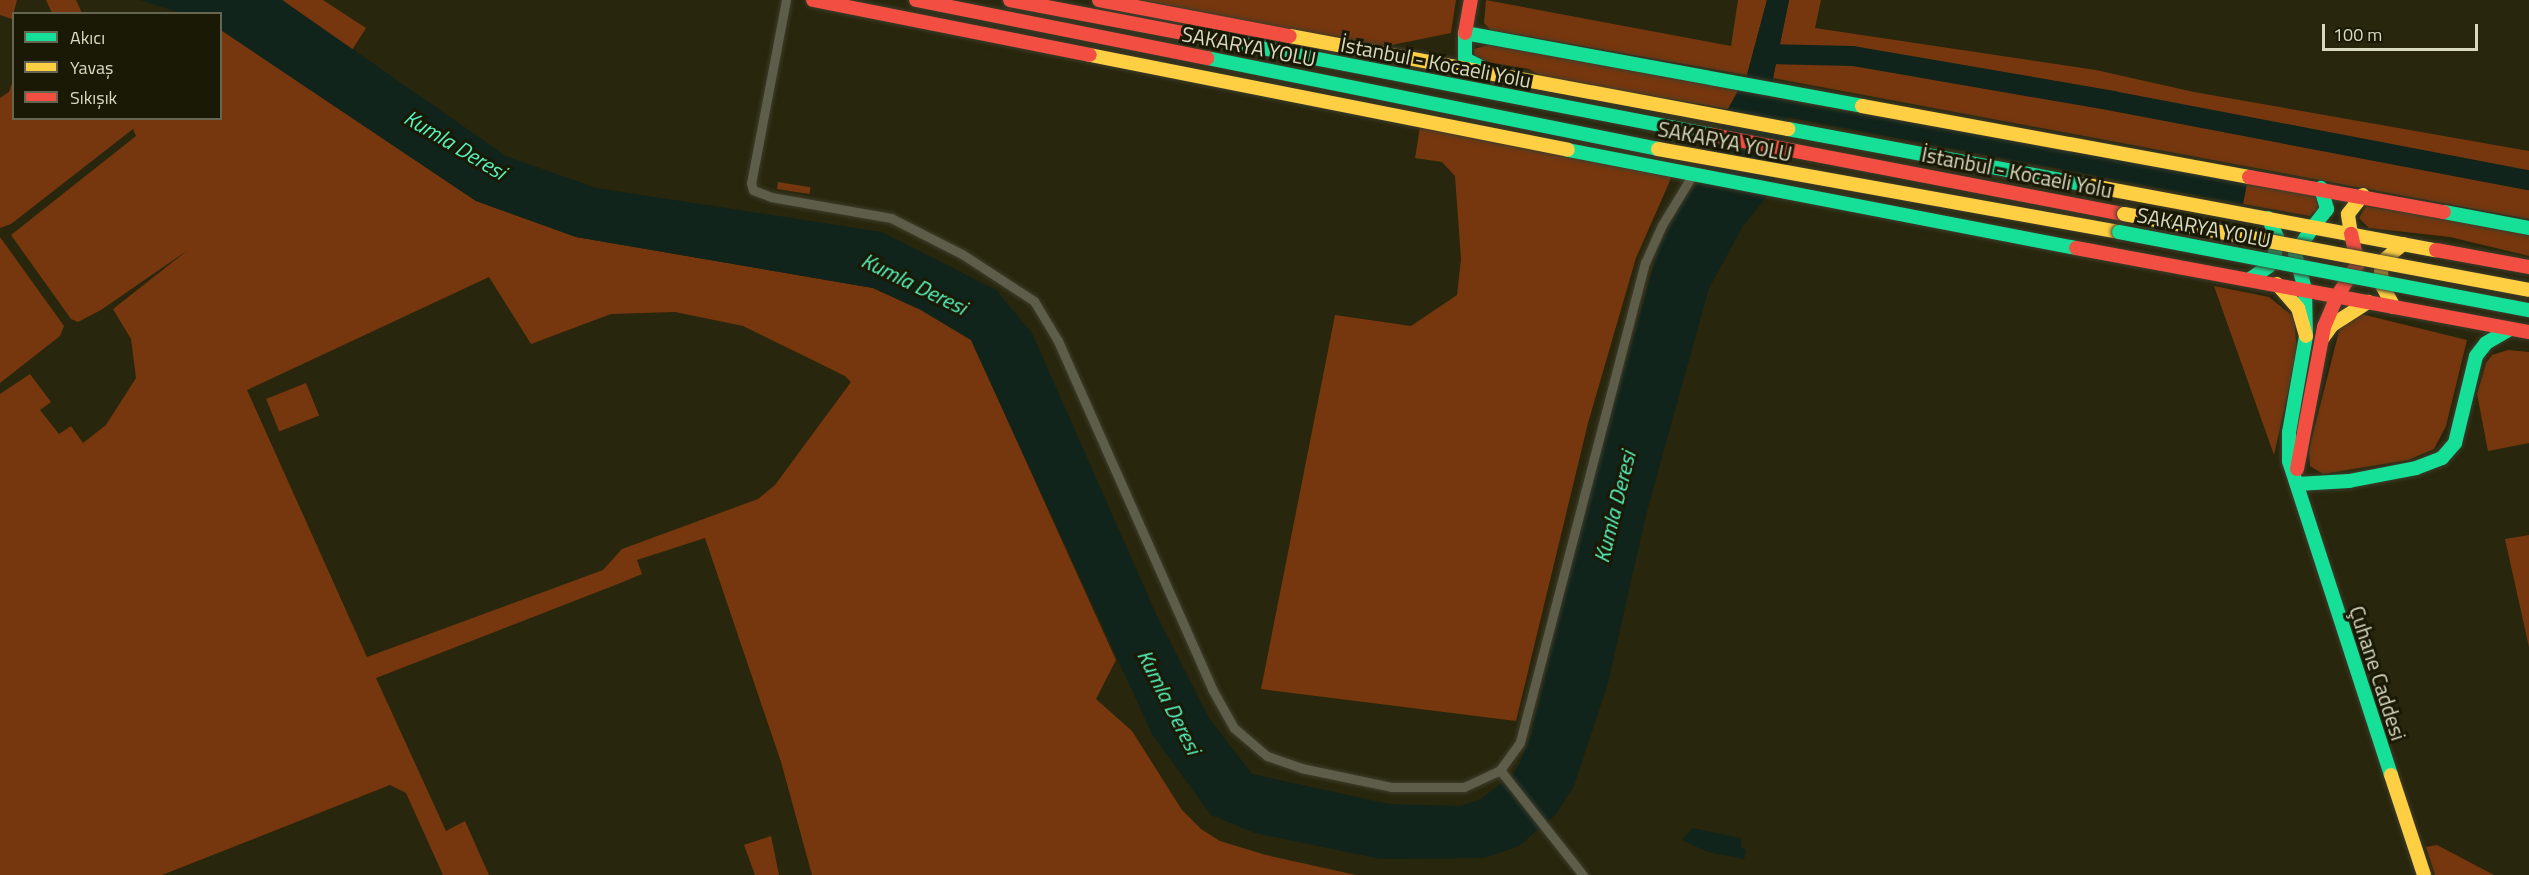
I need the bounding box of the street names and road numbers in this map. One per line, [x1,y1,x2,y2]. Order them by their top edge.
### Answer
street label: SAKARYA YOLU [1180,21,1318,71]
street label: İstanbul - Kocaeli Yolu [1339,31,1533,93]
street label: SAKARYA YOLU [1656,116,1794,166]
street label: İstanbul - Kocaeli Yolu [1920,141,2114,203]
street label: SAKARYA YOLU [2135,202,2273,252]
street label: Çuhane Caddesi [2344,603,2412,743]

